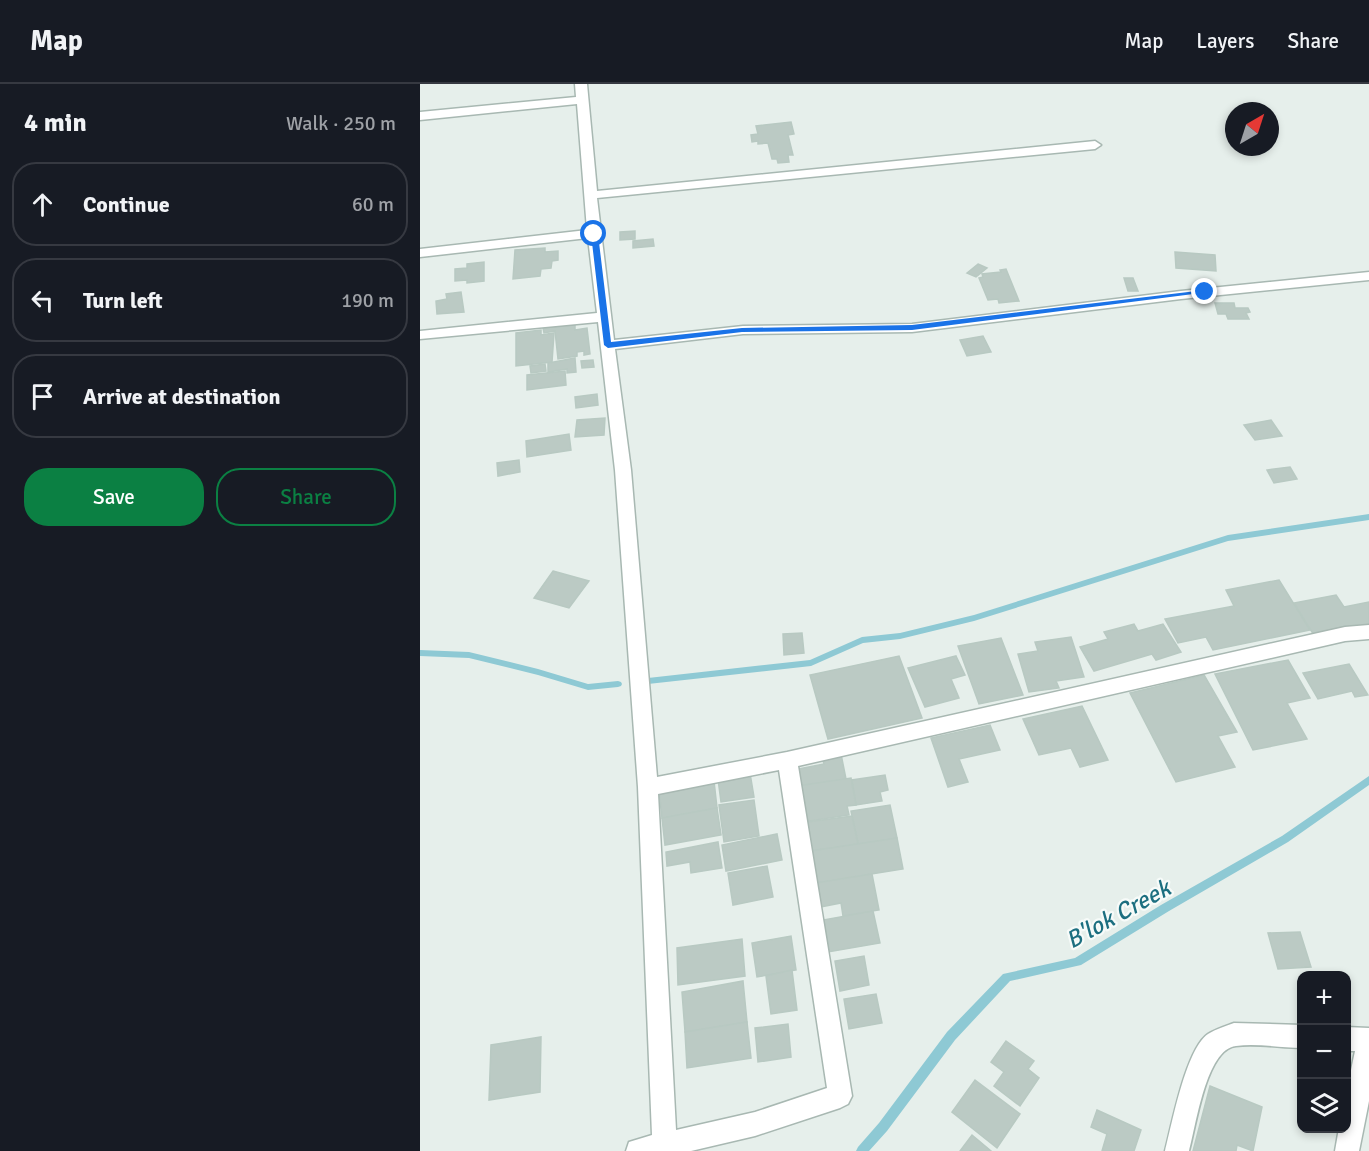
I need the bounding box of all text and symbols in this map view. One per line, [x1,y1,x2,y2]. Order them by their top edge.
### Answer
text: Map [30,24,83,58]
text: Map [1125,28,1163,54]
text: Layers [1196,28,1254,54]
text: Share [1287,28,1339,54]
north arrow [1225,102,1279,156]
text: 4 min [24,107,87,139]
text: Walk · 250 m [286,111,396,136]
icon: ahead [26,188,59,221]
text: Continue [83,191,170,218]
text: 60 m [352,192,394,217]
route start [580,220,606,246]
route end [1191,278,1217,304]
icon: left [26,284,59,317]
text: Turn left [83,287,163,314]
text: 190 m [341,288,394,313]
icon: arrive [26,380,59,413]
text: Arrive at destination [83,383,280,410]
button: Save [24,468,204,526]
button: Share [216,468,396,526]
water label: B'lok Creek [1060,872,1177,955]
map controls [1297,971,1351,1133]
button: + [1297,971,1351,1025]
button: − [1297,1025,1351,1079]
button: layers [1297,1079,1351,1133]

